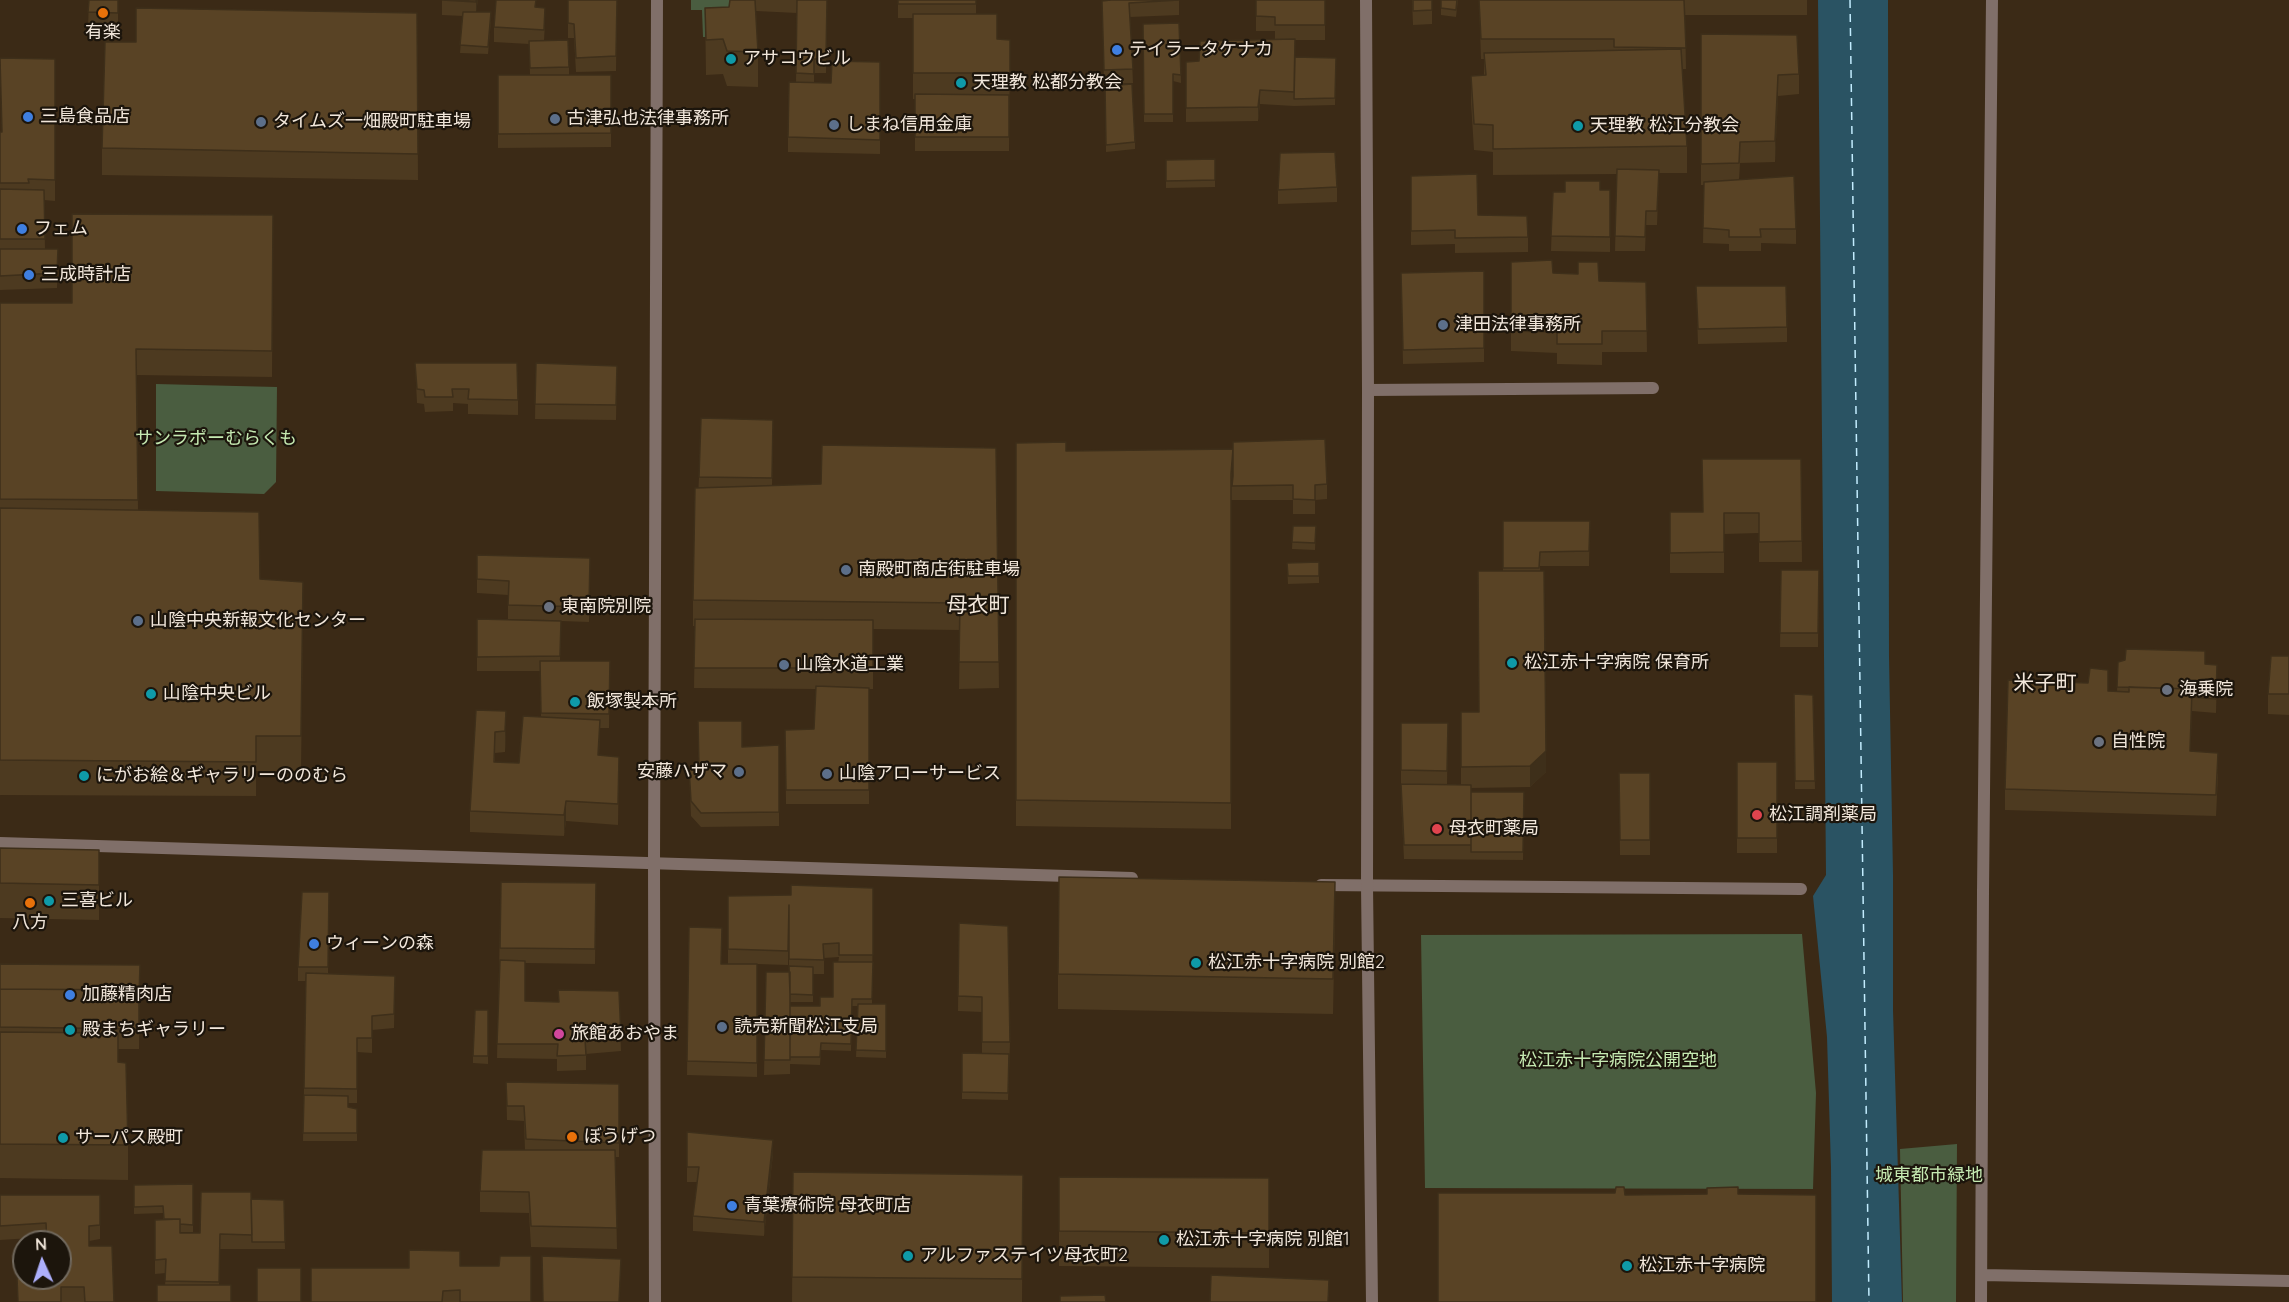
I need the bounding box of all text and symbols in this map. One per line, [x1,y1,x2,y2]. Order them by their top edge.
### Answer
marker: 有楽 [96,6,110,20]
place label: 有楽 [85,22,121,44]
place label: テイラータケナカ [1129,39,1273,61]
marker: テイラータケナカ [1110,43,1124,57]
place label: アサコウビル [743,48,851,70]
marker: アサコウビル [724,52,738,66]
place label: 天理教 松都分教会 [973,72,1122,94]
marker: 天理教 松都分教会 [954,76,968,90]
place label: 三島食品店 [40,106,130,128]
place label: 古津弘也法律事務所 [567,108,729,130]
marker: 三島食品店 [21,110,35,124]
place label: タイムズ一畑殿町駐車場 [273,111,471,133]
marker: 古津弘也法律事務所 [548,112,562,126]
place label: しまね信用金庫 [846,114,972,136]
marker: タイムズ一畑殿町駐車場 [254,115,268,129]
place label: 天理教 松江分教会 [1590,115,1739,137]
marker: しまね信用金庫 [827,118,841,132]
marker: 天理教 松江分教会 [1571,119,1585,133]
place label: フェム [34,218,88,240]
marker: フェム [15,222,29,236]
place label: 三成時計店 [41,264,131,286]
marker: 三成時計店 [22,268,36,282]
place label: 津田法律事務所 [1455,314,1581,336]
marker: 津田法律事務所 [1436,318,1450,332]
park label: サンラポーむらくも [135,428,297,450]
place label: 南殿町商店街駐車場 [858,559,1020,581]
marker: 南殿町商店街駐車場 [839,563,853,577]
district label: 母衣町 [947,593,1009,619]
place label: 東南院別院 [561,596,651,618]
marker: 東南院別院 [542,600,556,614]
place label: 山陰中央新報文化センター [150,610,366,632]
marker: 山陰中央新報文化センター [131,614,145,628]
place label: 松江赤十字病院 保育所 [1524,652,1709,674]
place label: 山陰水道工業 [796,654,904,676]
marker: 松江赤十字病院 保育所 [1505,656,1519,670]
marker: 山陰水道工業 [777,658,791,672]
district label: 米子町 [2014,671,2076,697]
place label: 海乗院 [2179,679,2233,701]
place label: 山陰中央ビル [163,683,271,705]
marker: 海乗院 [2160,683,2174,697]
marker: 山陰中央ビル [144,687,158,701]
place label: 飯塚製本所 [587,691,677,713]
marker: 飯塚製本所 [568,695,582,709]
place label: 自性院 [2111,731,2165,753]
marker: 自性院 [2092,735,2106,749]
place label: 安藤ハザマ [637,761,727,783]
place label: 山陰アローサービス [839,763,1001,785]
place label: にがお絵＆ギャラリーののむら [96,765,348,787]
marker: 安藤ハザマ [732,765,746,779]
marker: 山陰アローサービス [820,767,834,781]
marker: にがお絵＆ギャラリーののむら [77,769,91,783]
place label: 松江調剤薬局 [1769,804,1877,826]
marker: 松江調剤薬局 [1750,808,1764,822]
place label: 母衣町薬局 [1449,818,1539,840]
marker: 母衣町薬局 [1430,822,1444,836]
place label: 三喜ビル [61,890,133,912]
marker: 三喜ビル [42,894,56,908]
marker: 八方 [23,896,37,910]
place label: 八方 [12,912,48,934]
place label: ウィーンの森 [326,933,434,955]
marker: ウィーンの森 [307,937,321,951]
place label: 松江赤十字病院 別館2 [1208,952,1385,974]
marker: 松江赤十字病院 別館2 [1189,956,1203,970]
place label: 加藤精肉店 [82,984,172,1006]
marker: 加藤精肉店 [63,988,77,1002]
place label: 読売新聞松江支局 [734,1016,878,1038]
place label: 殿まちギャラリー [82,1019,226,1041]
marker: 読売新聞松江支局 [715,1020,729,1034]
marker: 殿まちギャラリー [63,1023,77,1037]
place label: 旅館あおやま [571,1023,679,1045]
marker: 旅館あおやま [552,1027,566,1041]
park label: 松江赤十字病院公開空地 [1519,1050,1717,1072]
place label: ぼうげつ [584,1126,656,1148]
place label: サーパス殿町 [75,1127,183,1149]
marker: ぼうげつ [565,1130,579,1144]
marker: サーパス殿町 [56,1131,70,1145]
park label: 城東都市緑地 [1875,1165,1983,1187]
place label: 青葉療術院 母衣町店 [744,1195,911,1217]
marker: 青葉療術院 母衣町店 [725,1199,739,1213]
place label: 松江赤十字病院 別館1 [1176,1229,1350,1251]
north arrow [12,1230,72,1290]
marker: 松江赤十字病院 別館1 [1157,1233,1171,1247]
text: N [35,1234,48,1254]
place label: アルファステイツ母衣町2 [920,1245,1128,1267]
marker: アルファステイツ母衣町2 [901,1249,915,1263]
place label: 松江赤十字病院 [1639,1255,1765,1277]
marker: 松江赤十字病院 [1620,1259,1634,1273]

